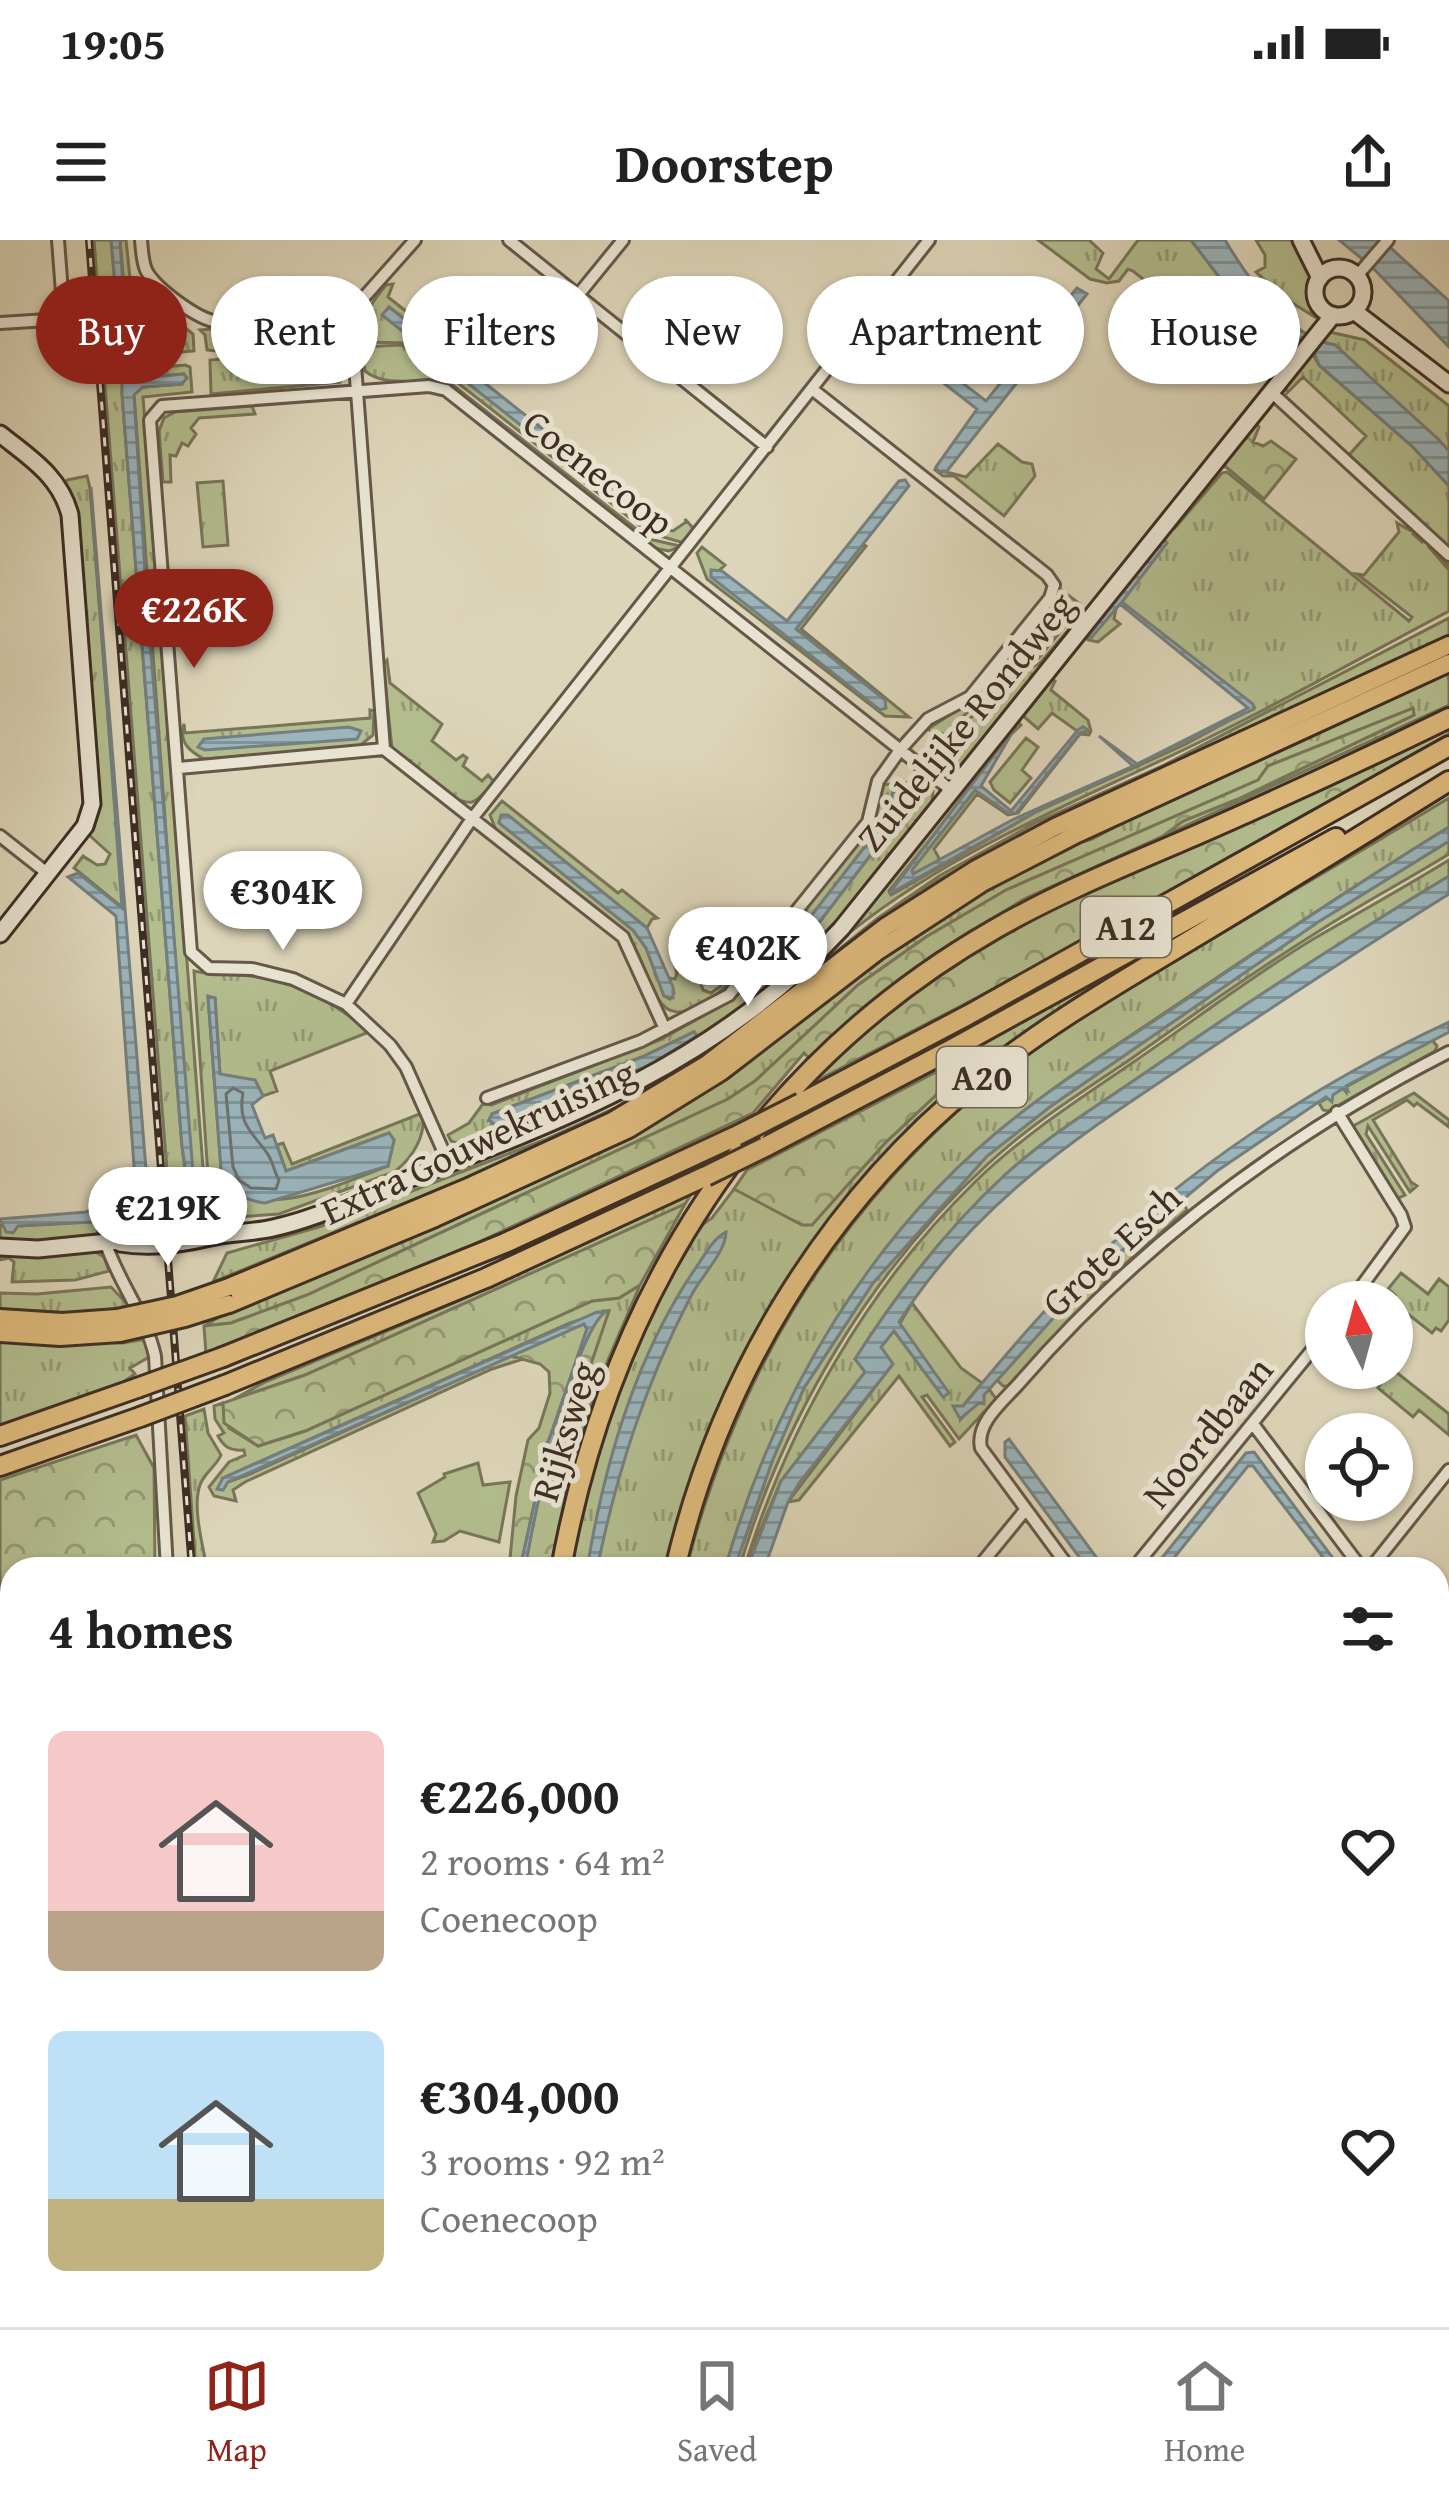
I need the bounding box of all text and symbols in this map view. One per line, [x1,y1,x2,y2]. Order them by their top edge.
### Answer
text: 19:05 [60,10,166,75]
text: Doorstep [615,123,834,202]
icon: menu [48,129,114,195]
icon: share [1335,129,1401,195]
chip: Buy [36,276,187,384]
chip: Rent [211,276,378,384]
chip: Filters [402,276,598,384]
chip: New [622,276,783,384]
chip: Apartment [807,276,1084,384]
chip: House [1108,276,1300,384]
street label: Coenecoop [512,394,687,549]
pin: €226K [110,569,278,671]
street label: Zuidelijke Rondweg [842,578,1088,863]
text: €226K [141,579,247,636]
pin: €304K [199,851,367,953]
text: €304K [230,861,336,918]
road number: A12 [1081,897,1171,957]
pin: €402K [664,907,832,1009]
text: €402K [695,917,801,974]
street label: Extra Gouwekruising [311,1042,645,1238]
road number: A20 [937,1047,1027,1107]
pin: €219K [84,1167,252,1269]
street label: Grote Esch [1028,1170,1193,1329]
text: €219K [115,1177,221,1234]
north arrow [1305,1281,1413,1389]
map controls [1305,1281,1413,1521]
street label: Noordbaan [1128,1343,1286,1520]
street label: Rijksweg [515,1353,612,1508]
button: locate [1305,1413,1413,1521]
text: 4 homes [48,1592,234,1667]
icon: filters [1335,1596,1401,1662]
text: €226,000 [420,1757,619,1832]
icon: home [144,1779,288,1923]
icon: heart [1335,1818,1401,1884]
text: 2 rooms · 64 m² [420,1832,665,1889]
text: Coenecoop [420,1889,598,1946]
text: €304,000 [420,2057,619,2132]
icon: home [144,2079,288,2223]
icon: heart [1335,2118,1401,2184]
text: 3 rooms · 92 m² [420,2132,665,2189]
text: Coenecoop [420,2189,598,2246]
tab: Map [204,2353,270,2473]
tab: Saved [677,2353,757,2473]
tab: Home [1164,2353,1245,2473]

